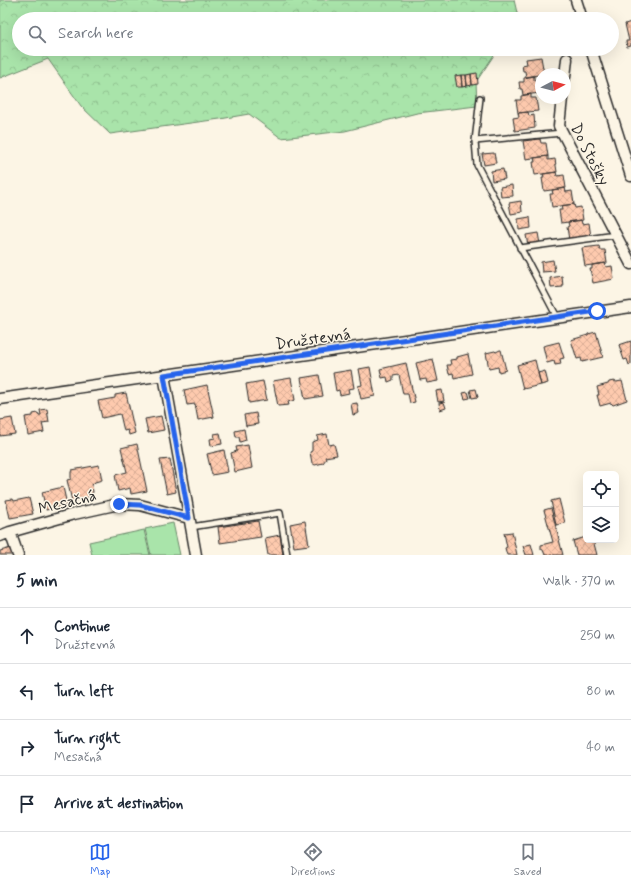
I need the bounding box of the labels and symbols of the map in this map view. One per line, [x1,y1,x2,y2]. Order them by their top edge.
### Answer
north arrow [535,68,571,104]
street label: Do Stošky [565,120,614,189]
route start [588,302,606,320]
street label: Družstevná [274,324,352,355]
street label: Mesačná [36,485,99,520]
route end [110,495,128,513]

